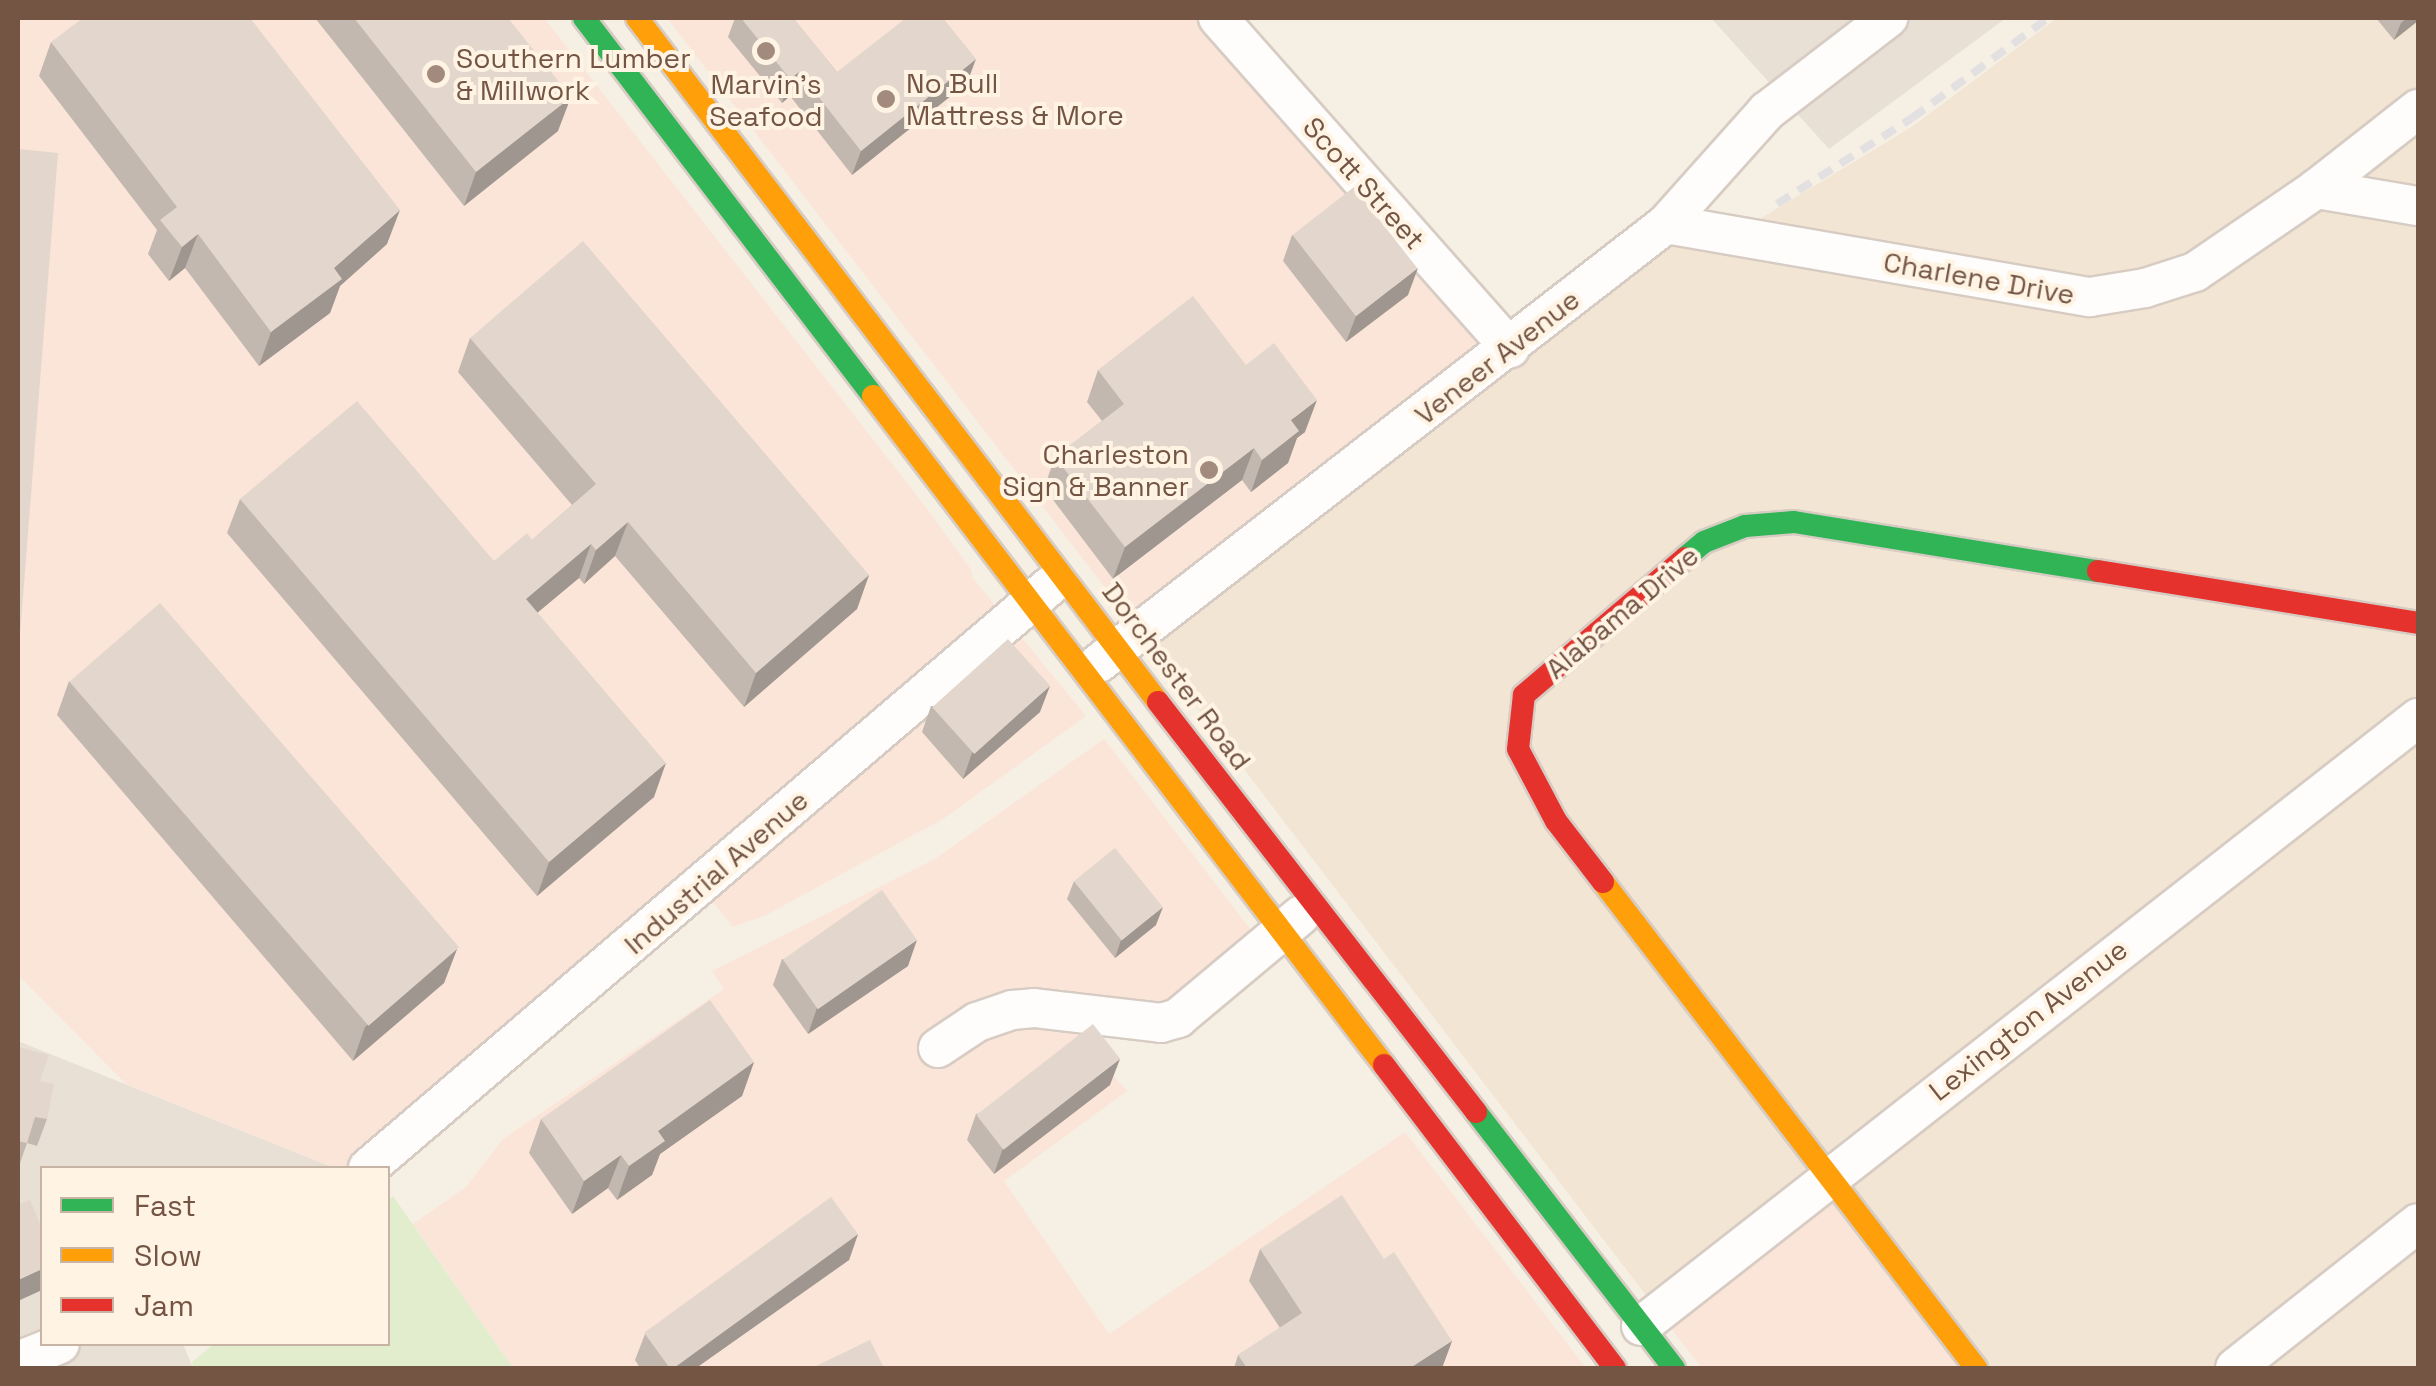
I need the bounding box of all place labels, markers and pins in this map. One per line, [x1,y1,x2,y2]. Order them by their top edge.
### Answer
marker: Marvin's Seafood [755,40,777,62]
place label: Southern Lumber & Millwork [456,41,691,107]
marker: Southern Lumber & Millwork [425,63,447,85]
place label: No Bull Mattress & More [906,66,1124,132]
place label: Marvin's Seafood [709,67,823,133]
marker: No Bull Mattress & More [875,88,897,110]
place label: Charleston Sign & Banner [1002,437,1189,503]
marker: Charleston Sign & Banner [1198,459,1220,481]

